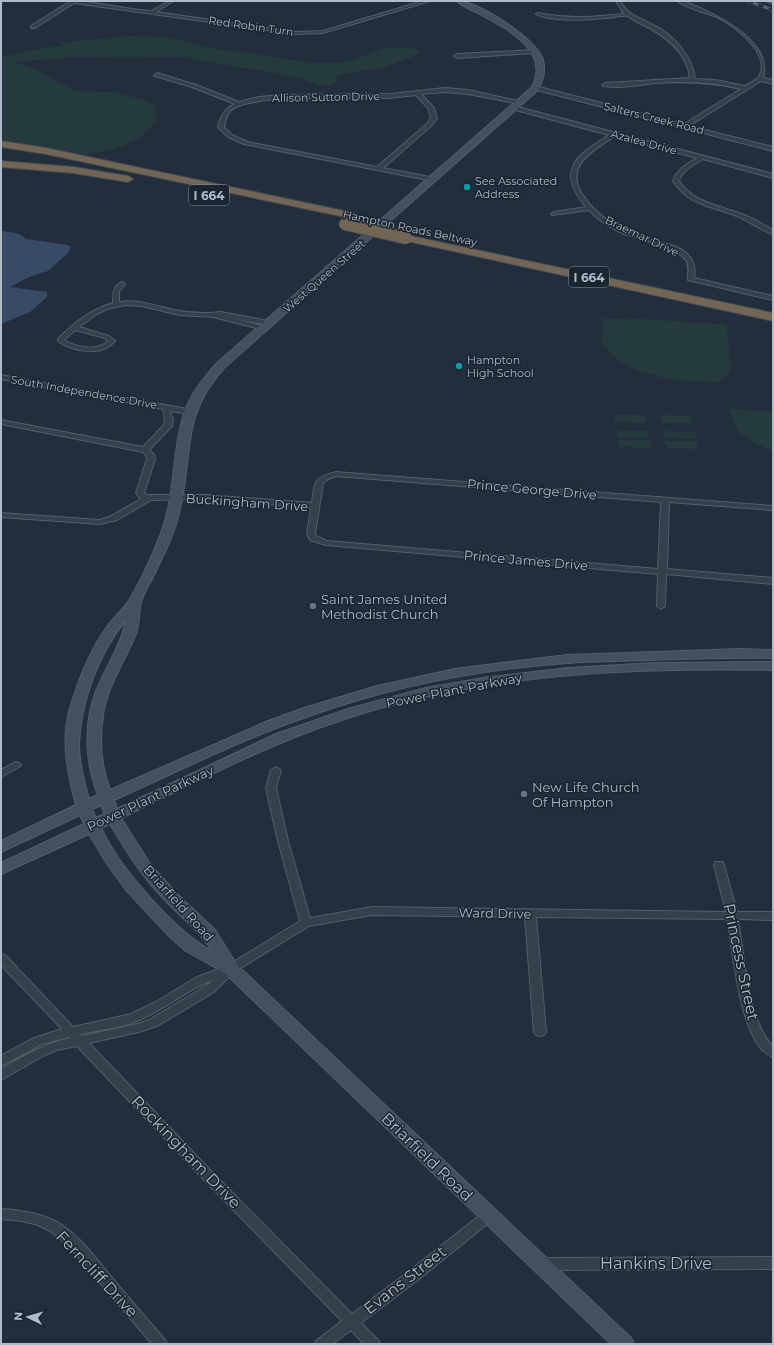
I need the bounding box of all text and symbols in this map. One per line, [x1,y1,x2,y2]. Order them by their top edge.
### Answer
street label: Red Robin Turn [208,13,294,39]
street label: Allison Sutton Drive [272,89,381,105]
street label: Salters Creek Road [602,99,706,137]
street label: Azalea Drive [610,126,679,158]
place label: See Associated Address [475,174,557,201]
marker: See Associated Address [462,182,472,192]
road number: I 664 [189,185,229,205]
street label: Hampton Roads Beltway [342,207,478,249]
street label: Braemar Drive [603,213,681,259]
street label: West Queen Street [280,236,368,316]
road number: I 664 [569,267,609,287]
place label: Hampton High School [467,353,534,380]
marker: Hampton High School [454,361,464,371]
street label: South Independence Drive [10,372,159,412]
street label: Prince George Drive [466,475,598,503]
street label: Buckingham Drive [185,490,309,514]
street label: Prince James Drive [463,547,589,573]
place label: Saint James United Methodist Church [321,591,447,622]
marker: Saint James United Methodist Church [308,601,318,611]
street label: Power Plant Parkway [385,669,524,711]
street label: Power Plant Parkway [84,761,217,834]
place label: New Life Church Of Hampton [532,779,640,810]
marker: New Life Church Of Hampton [519,789,529,799]
street label: Briarfield Road [141,862,217,944]
street label: Princess Street [719,902,763,1023]
street label: Ward Drive [459,904,532,922]
street label: Rockingham Drive [127,1092,245,1212]
street label: Briarfield Road [377,1109,477,1205]
street label: Ferncliff Drive [52,1227,142,1321]
street label: Evans Street [360,1242,450,1318]
street label: Hankins Drive [600,1254,712,1273]
north arrow [8,1297,48,1337]
text: N [11,1311,25,1321]

